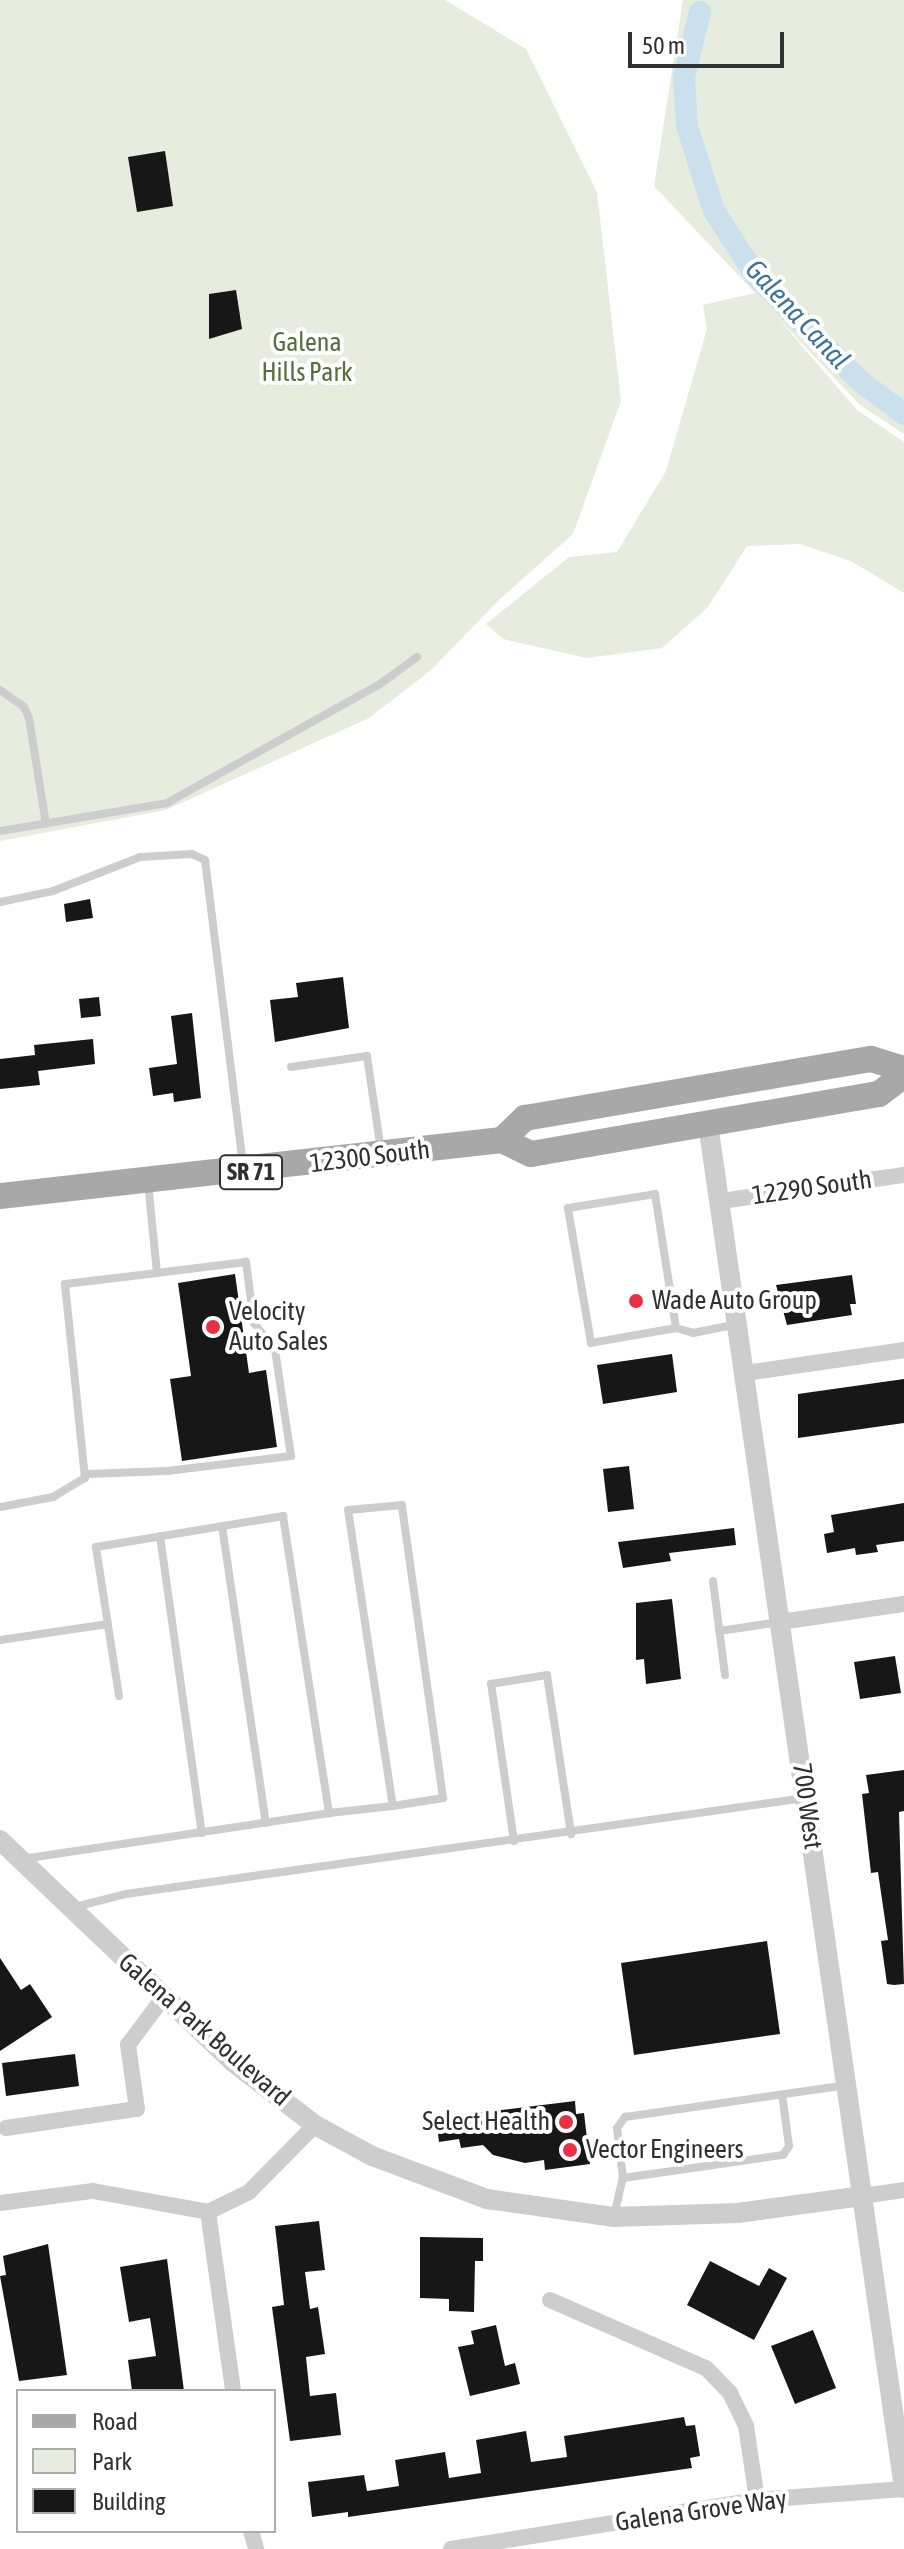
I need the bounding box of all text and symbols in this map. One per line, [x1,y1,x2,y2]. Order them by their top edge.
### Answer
scale bar [632,16,788,66]
text: 50 m [642,32,685,59]
water label: Galena Canal [739,252,857,376]
park label: Galena Hills Park [261,327,353,388]
street label: 12300 South [308,1134,432,1180]
road number: SR 71 [219,1152,283,1192]
street label: 12290 South [750,1164,874,1212]
place label: Wade Auto Group [652,1285,817,1317]
marker: Wade Auto Group [627,1292,645,1310]
place label: Velocity Auto Sales [229,1296,328,1358]
marker: Velocity Auto Sales [204,1318,222,1336]
street label: 700 West [786,1761,828,1851]
street label: Galena Park Boulevard [112,1947,296,2113]
place label: Select Health [422,2106,550,2138]
marker: Select Health [557,2113,575,2131]
place label: Vector Engineers [586,2134,744,2166]
marker: Vector Engineers [561,2141,579,2159]
legend [16,2389,276,2533]
text: Road [92,2408,138,2435]
text: Park [92,2448,132,2475]
street label: Galena Grove Way [613,2484,789,2538]
text: Building [92,2488,165,2515]

